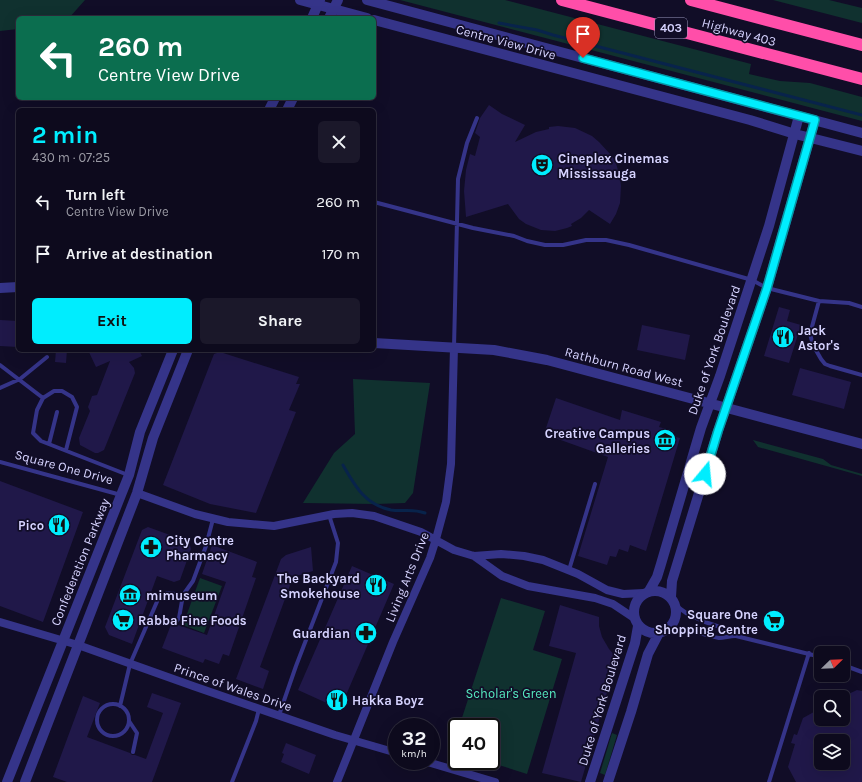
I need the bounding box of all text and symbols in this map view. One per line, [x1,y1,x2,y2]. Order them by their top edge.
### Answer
street label: Highway 403 [700,15,778,49]
pin [566,17,600,58]
road number: 403 [655,18,687,38]
street label: Centre View Drive [455,21,558,63]
icon: arrive [572,23,594,45]
text: 260 m [98,30,183,63]
icon: left [32,32,84,84]
text: Centre View Drive [98,64,240,86]
text: 2 min [32,121,98,149]
button: close [318,121,360,163]
text: 430 m · 07:25 [32,150,110,165]
place label: Cineplex Cinemas Mississauga [558,151,669,181]
theatre icon: Cineplex Cinemas Mississauga [529,152,555,178]
text: Turn left [66,186,125,204]
icon: left [32,191,54,213]
text: 260 m [316,193,360,211]
text: Centre View Drive [66,204,169,219]
icon: arrive [32,243,54,265]
text: Arrive at destination [66,245,213,263]
text: 170 m [322,245,360,263]
street label: Duke of York Boulevard [685,283,743,417]
button: Exit [32,298,192,344]
button: Share [200,298,360,344]
place label: Jack Astor's [798,323,840,353]
restaurant icon: Jack Astor's [770,324,796,350]
street label: Rathburn Road West [563,344,685,390]
place label: Creative Campus Galleries [545,426,650,456]
museum icon: Creative Campus Galleries [652,427,678,453]
street label: Square One Drive [13,447,115,488]
position arrow [684,453,726,495]
street label: Confederation Parkway [48,496,112,628]
restaurant icon: Pico [46,512,72,538]
place label: Pico [18,518,44,533]
street label: Living Arts Drive [382,529,432,624]
place label: City Centre Pharmacy [166,533,234,563]
pharmacy icon: City Centre Pharmacy [138,534,164,560]
place label: The Backyard Smokehouse [277,571,360,601]
restaurant icon: The Backyard Smokehouse [363,572,389,598]
museum icon: mimuseum [117,582,143,608]
place label: mimuseum [146,588,217,603]
supermarket icon: Rabba Fine Foods [110,607,136,633]
place label: Square One Shopping Centre [655,607,758,637]
supermarket icon: Square One Shopping Centre [761,608,787,634]
place label: Rabba Fine Foods [138,613,247,628]
pharmacy icon: Guardian [353,620,379,646]
place label: Guardian [292,626,350,641]
street label: Duke of York Boulevard [575,633,629,767]
north arrow [814,646,850,682]
map controls [814,646,850,770]
street label: Prince of Wales Drive [172,660,294,714]
park label: Scholar's Green [466,686,556,701]
restaurant icon: Hakka Boyz [324,687,350,713]
button: search [814,690,850,726]
place label: Hakka Boyz [352,693,424,708]
speed limit sign: 40 [448,718,500,770]
text: 32 [402,727,426,750]
button: layers [814,734,850,770]
text: km/h [401,748,427,760]

